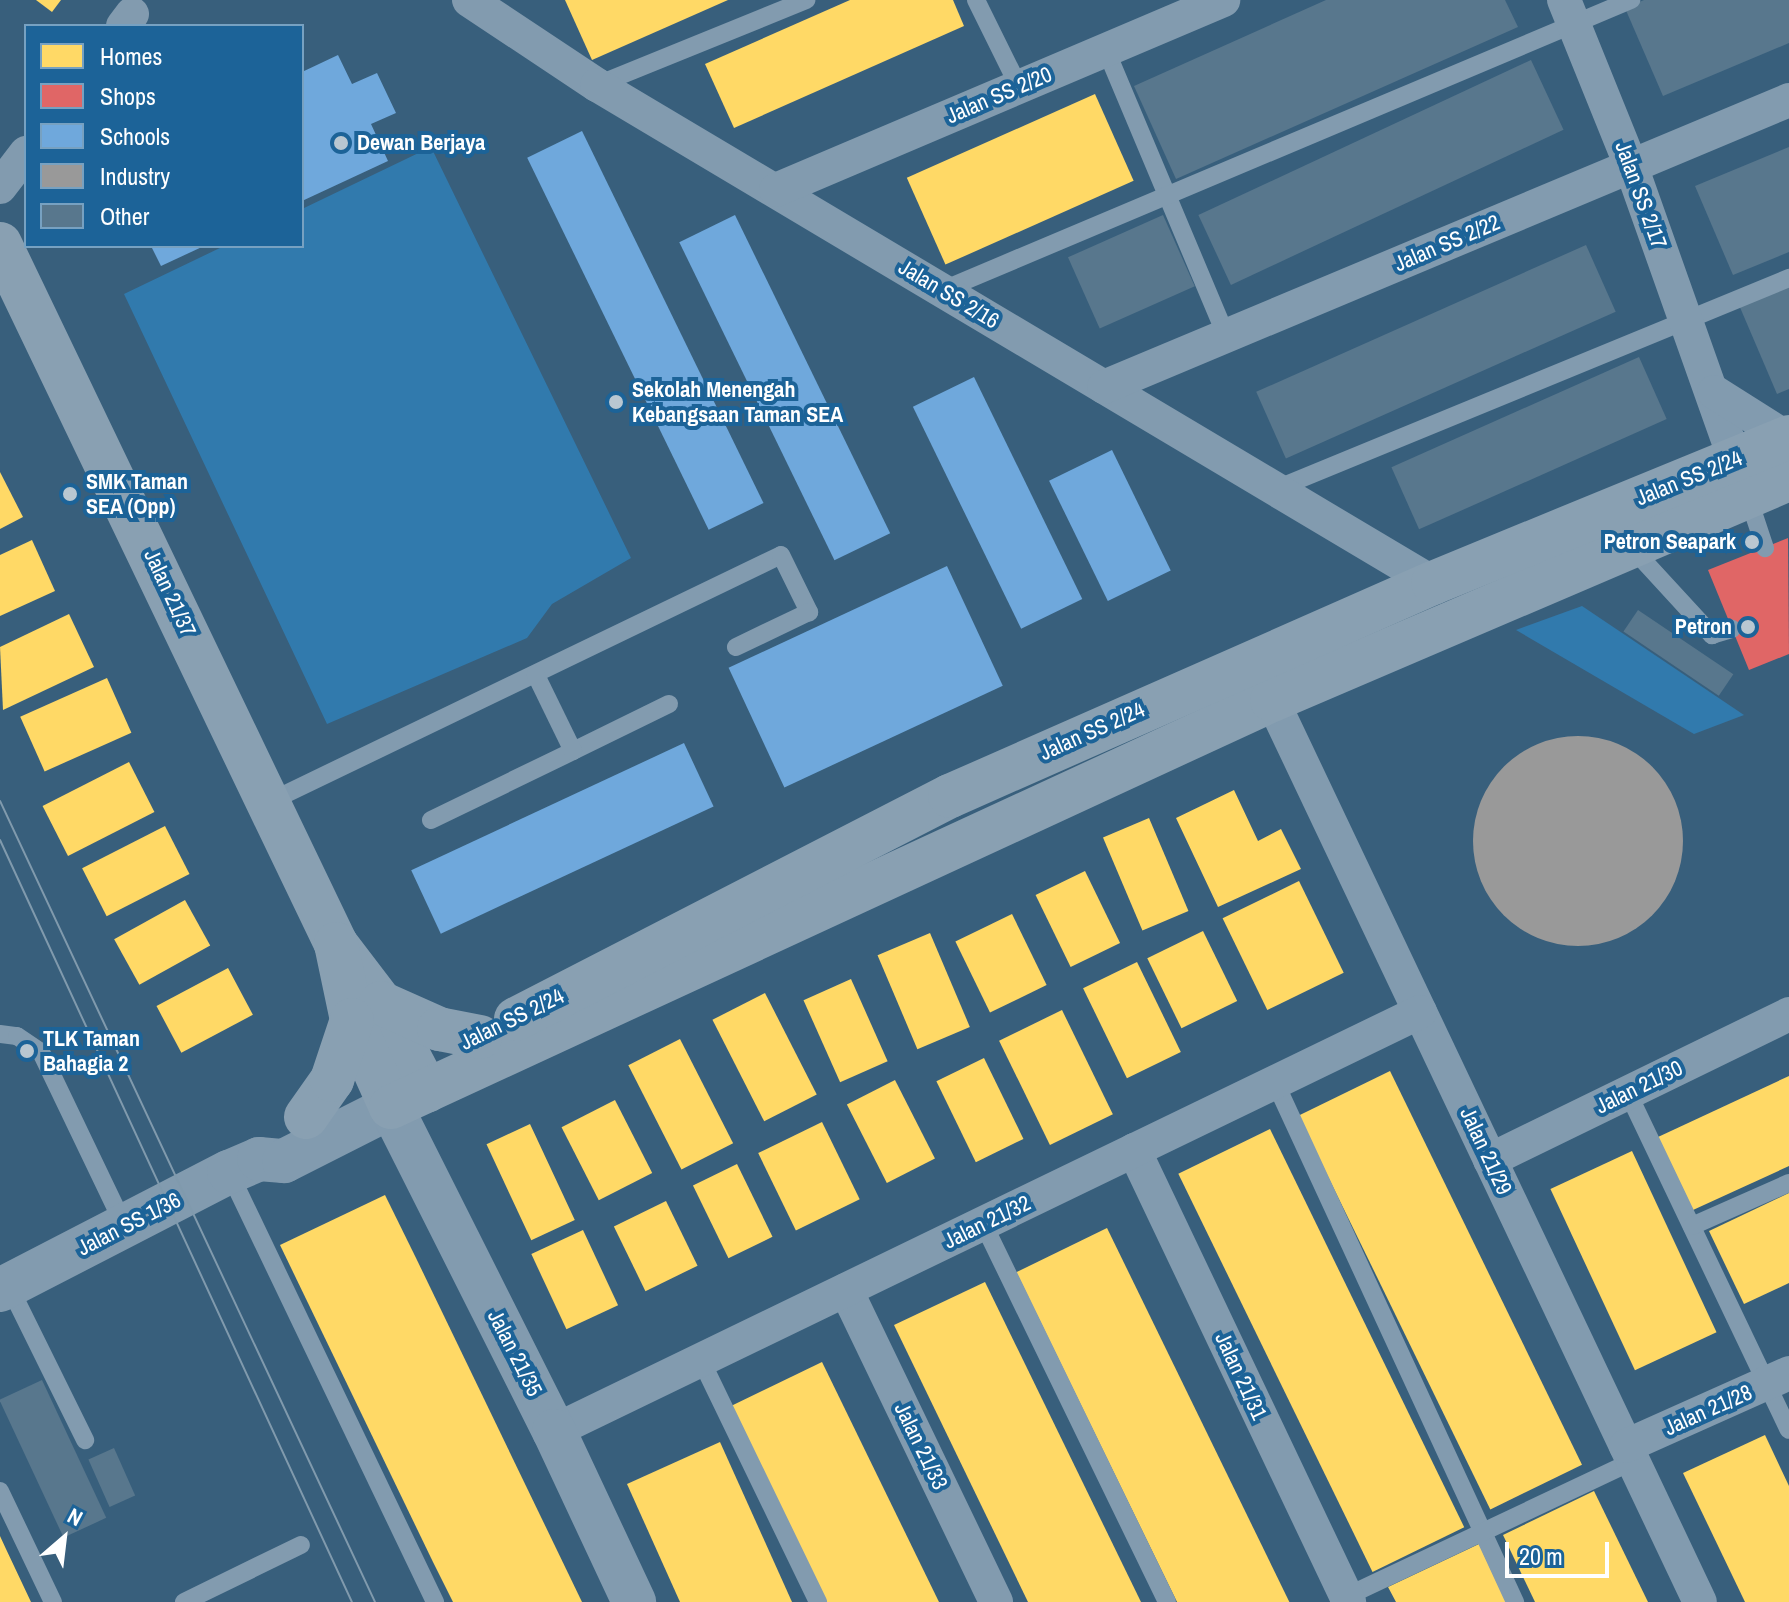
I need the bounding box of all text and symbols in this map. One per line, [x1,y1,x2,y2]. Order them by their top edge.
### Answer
legend [24,24,304,248]
text: Homes [100,40,162,72]
street label: Jalan SS 2/20 [942,61,1056,129]
text: Shops [100,80,156,112]
text: Schools [100,120,170,152]
place label: Dewan Berjaya [357,130,485,156]
marker: Dewan Berjaya [332,134,350,152]
street label: Jalan SS 2/17 [1609,138,1673,252]
text: Industry [100,160,170,192]
text: Other [100,200,149,232]
street label: Jalan SS 2/22 [1390,209,1504,277]
street label: Jalan SS 2/16 [894,254,1004,334]
place label: Sekolah Menengah Kebangsaan Taman SEA [632,376,843,428]
marker: Sekolah Menengah Kebangsaan Taman SEA [607,393,625,411]
street label: Jalan SS 2/24 [1632,445,1746,511]
place label: SMK Taman SEA (Opp) [86,468,188,520]
marker: SMK Taman SEA (Opp) [61,485,79,503]
place label: Petron Seapark [1604,529,1736,555]
marker: Petron Seapark [1743,533,1761,551]
street label: Jalan 21/37 [138,545,202,641]
place label: Petron [1675,614,1732,640]
marker: Petron [1739,618,1757,636]
street label: Jalan SS 2/24 [1035,696,1149,766]
street label: Jalan SS 2/24 [456,983,568,1055]
place label: TLK Taman Bahagia 2 [43,1025,140,1076]
marker: TLK Taman Bahagia 2 [18,1042,36,1060]
street label: Jalan 21/30 [1591,1055,1687,1119]
street label: Jalan 21/29 [1454,1103,1518,1199]
street label: Jalan SS 1/36 [73,1187,185,1261]
street label: Jalan 21/32 [939,1190,1035,1254]
street label: Jalan 21/35 [482,1305,548,1401]
street label: Jalan 21/31 [1209,1328,1273,1424]
street label: Jalan 21/28 [1660,1379,1756,1441]
street label: Jalan 21/33 [889,1398,953,1494]
north arrow [24,1498,104,1578]
text: N [62,1501,88,1533]
scale bar [1509,1526,1613,1576]
text: 20 m [1519,1540,1563,1572]

